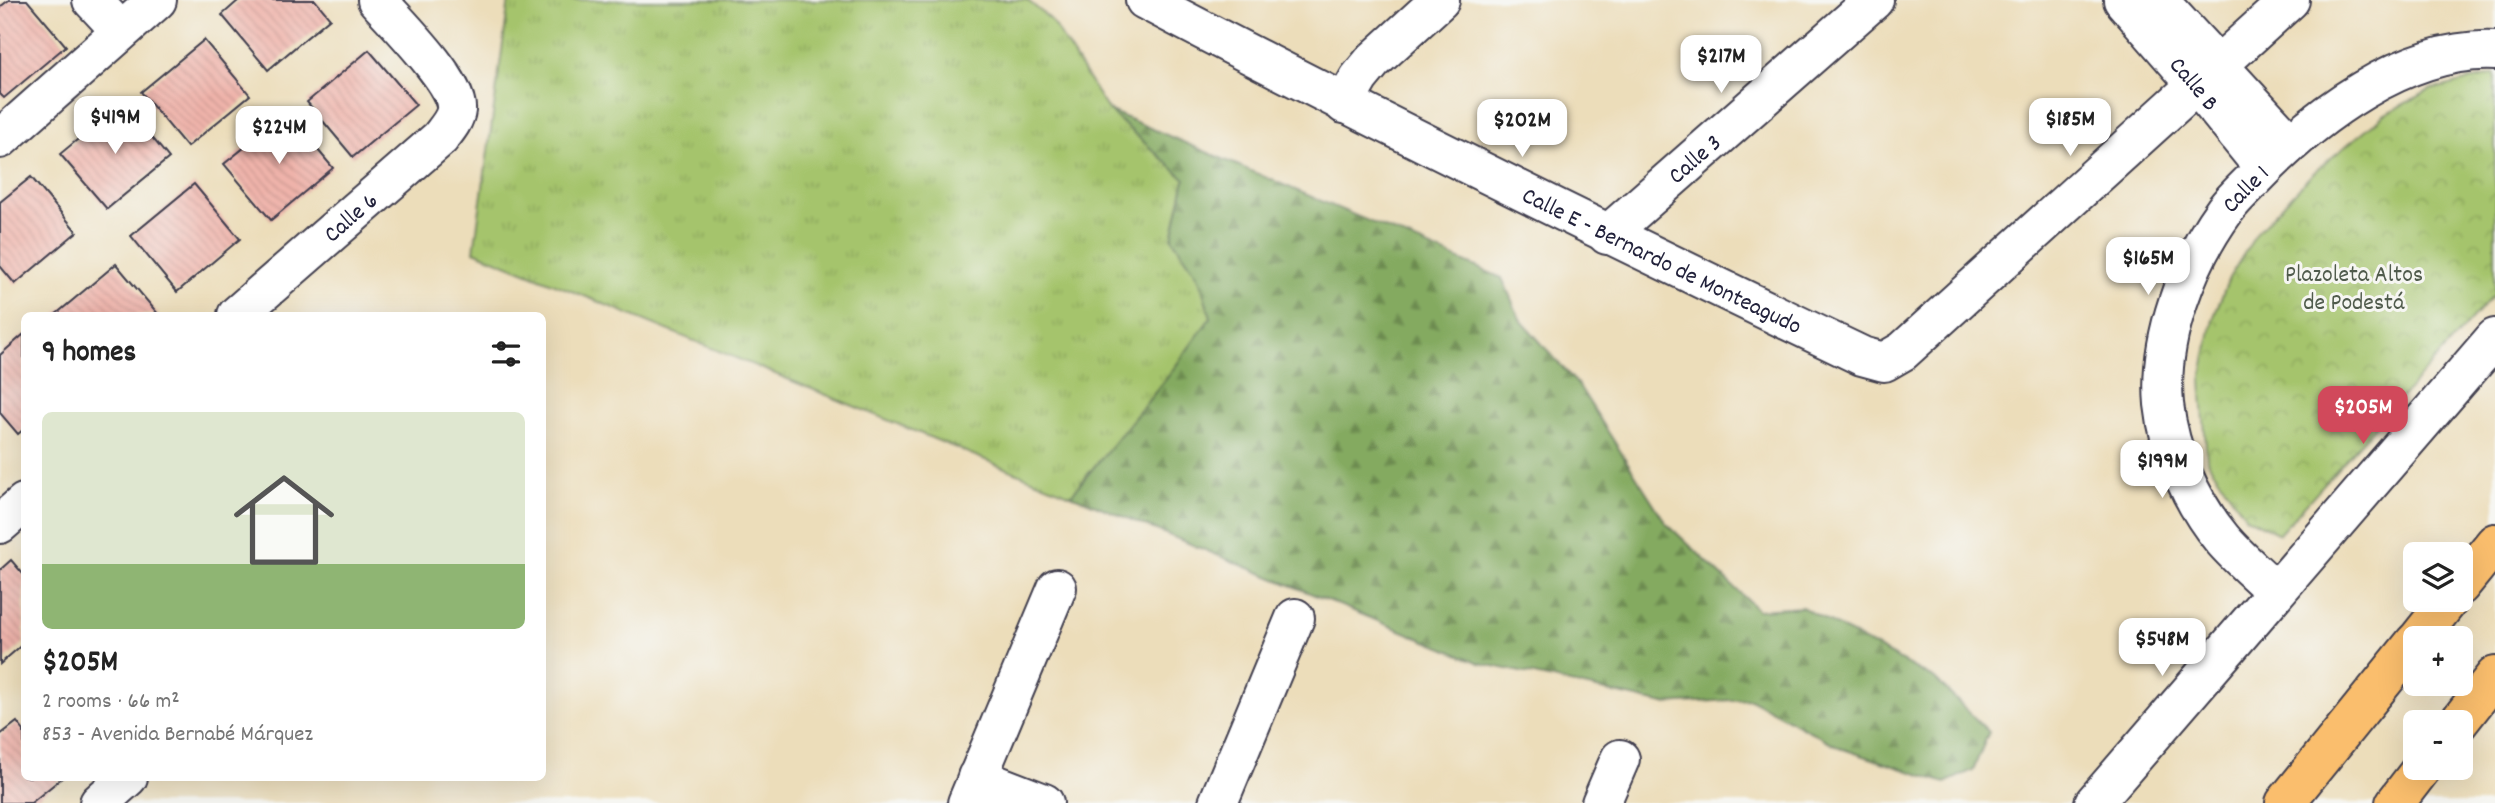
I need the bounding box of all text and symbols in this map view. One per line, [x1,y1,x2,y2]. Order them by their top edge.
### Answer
pin: $217M [1672,36,1770,95]
text: $217M [1696,41,1746,74]
street label: Calle B [2160,50,2226,120]
pin: $419M [66,96,164,156]
pin: $185M [2021,99,2119,158]
pin: $202M [1473,100,1571,159]
text: $419M [90,102,140,135]
text: $185M [2045,104,2095,137]
text: $202M [1493,105,1551,138]
pin: $224M [230,106,328,166]
text: $224M [252,112,306,145]
street label: Calle 3 [1662,128,1730,194]
street label: Calle 1 [2215,159,2278,222]
street label: Calle E - Bernardo de Monteagudo [1516,180,1807,345]
street label: Calle 6 [317,185,387,252]
pin: $165M [2099,238,2197,297]
text: $165M [2122,243,2174,276]
park label: Plazoleta Altos de Podestá [2285,259,2423,321]
text: 9 homes [42,333,136,376]
icon: filters [487,335,525,373]
pin: $205M [2314,386,2412,446]
text: $205M [2334,392,2392,425]
pin: $199M [2113,440,2211,500]
text: $199M [2136,446,2188,479]
icon: home [221,457,347,583]
map controls [2403,542,2473,780]
button: layers [2403,542,2473,612]
pin: $548M [2113,618,2211,678]
text: $548M [2135,624,2189,657]
button: + [2403,626,2473,696]
text: $205M [42,643,118,686]
text: 2 rooms · 66 m² [42,686,180,719]
button: − [2403,710,2473,780]
text: 853 - Avenida Bernabé Márquez [42,719,313,752]

